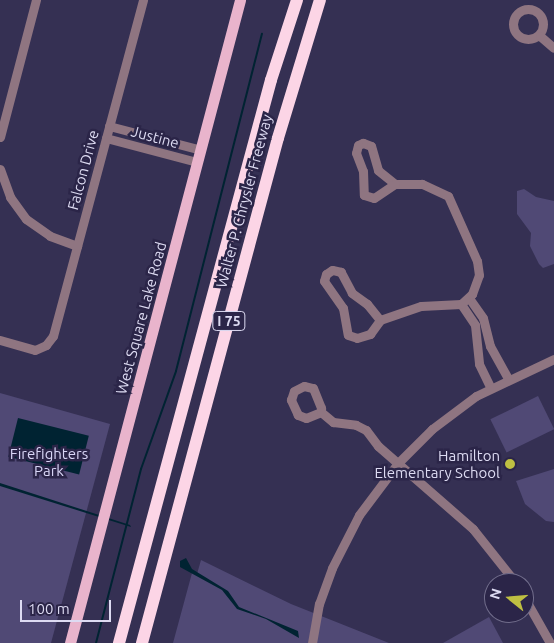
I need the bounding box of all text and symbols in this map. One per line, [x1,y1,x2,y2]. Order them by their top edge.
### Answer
street label: Walter P. Chrysler Freeway [212,112,276,290]
street label: Justine [129,122,181,152]
street label: Falcon Drive [64,128,102,212]
street label: West Square Lake Road [112,240,170,396]
road number: I 75 [212,310,246,332]
park label: Firefighters Park [10,444,88,479]
place label: Hamilton Elementary School [374,446,500,481]
marker: Hamilton Elementary School [504,458,516,470]
north arrow [484,573,534,623]
text: N [486,587,505,601]
scale bar [22,590,114,622]
text: 100 m [28,600,70,617]

